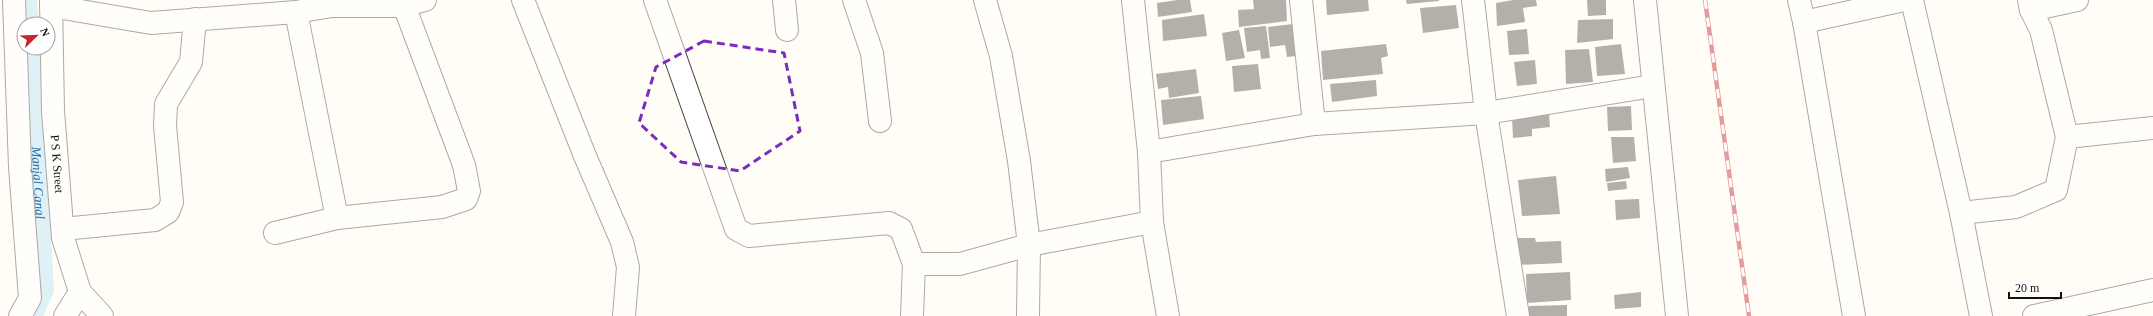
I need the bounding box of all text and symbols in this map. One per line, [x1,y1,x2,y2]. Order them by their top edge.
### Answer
north arrow [16,16,56,56]
text: N [38,26,52,38]
street label: P S K Street [48,134,66,194]
water label: Manjal Canal [29,145,48,220]
scale bar [2009,274,2061,300]
text: 20 m [2015,281,2040,295]

